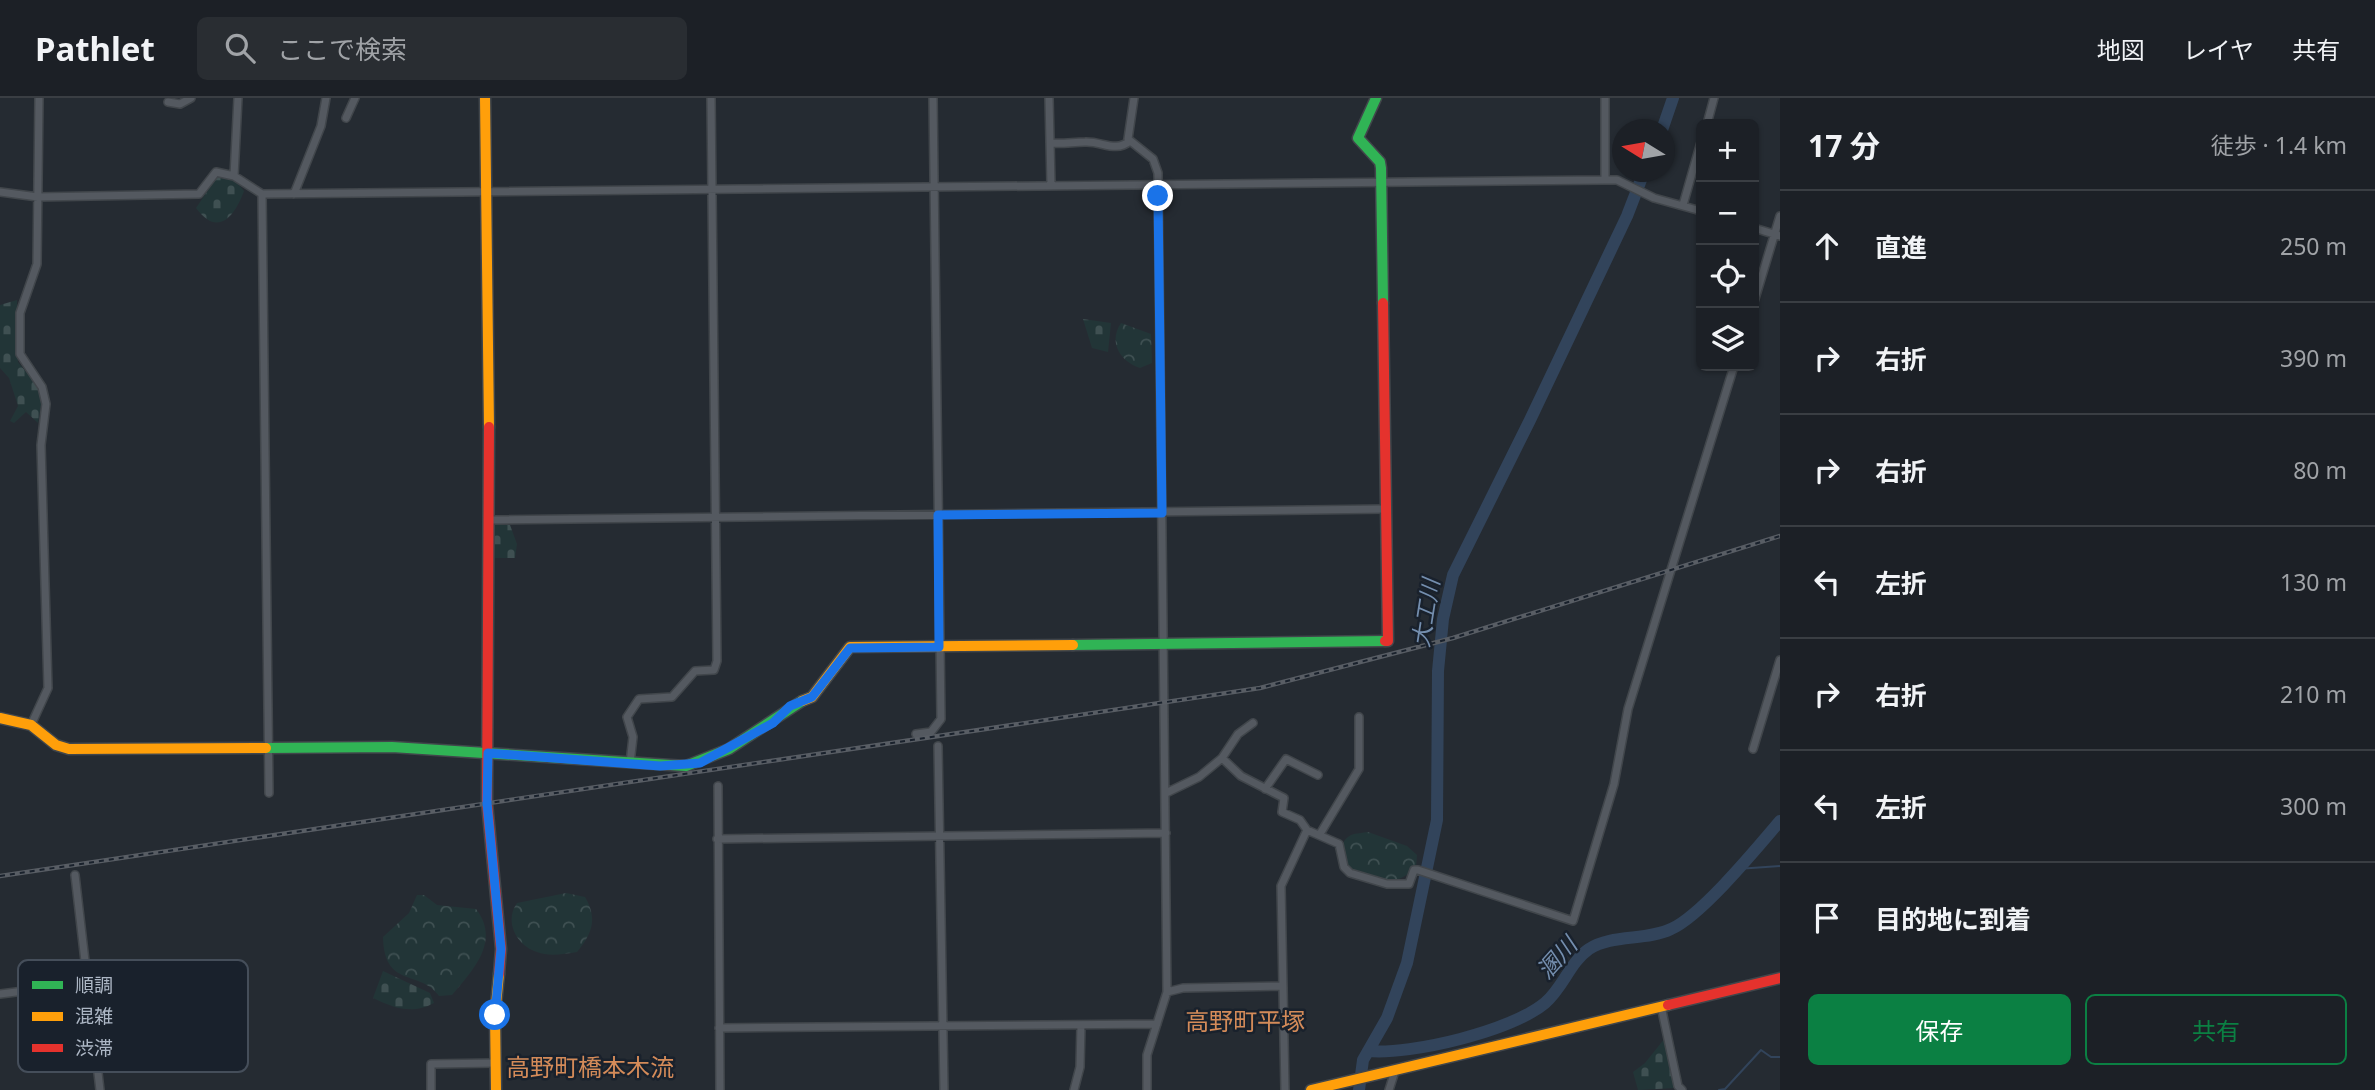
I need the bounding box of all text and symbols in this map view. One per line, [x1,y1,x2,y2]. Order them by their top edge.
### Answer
search box [197,17,687,80]
text: Pathlet [35,26,155,71]
icon: search [221,29,259,67]
text: ここで検索 [277,31,407,67]
text: 地図 [2097,33,2145,66]
text: レイヤ [2183,33,2254,66]
text: 共有 [2292,33,2340,66]
north arrow [1612,119,1675,182]
map controls [1696,119,1759,371]
button: + [1696,119,1759,182]
text: 17 分 [1808,125,1880,166]
text: 徒歩 · 1.4 km [2211,129,2347,161]
route end [1142,180,1173,211]
button: − [1696,182,1759,245]
icon: ahead [1808,227,1846,265]
text: 直進 [1875,229,1927,265]
text: 250 m [2280,230,2347,262]
button: locate [1696,245,1759,308]
button: layers [1696,308,1759,371]
icon: right [1808,339,1846,377]
text: 右折 [1875,341,1927,377]
text: 390 m [2280,342,2347,374]
icon: right [1808,451,1846,489]
text: 右折 [1875,453,1927,489]
text: 80 m [2293,454,2347,486]
icon: left [1808,563,1846,601]
text: 左折 [1875,565,1927,601]
text: 130 m [2280,566,2347,598]
water label: 大工川 [1404,573,1447,649]
icon: right [1808,675,1846,713]
text: 右折 [1875,677,1927,713]
text: 210 m [2280,678,2347,710]
icon: left [1808,787,1846,825]
text: 左折 [1875,789,1927,825]
text: 300 m [2280,790,2347,822]
icon: arrive [1808,899,1846,937]
text: 目的地に到着 [1875,901,2031,937]
water label: 溷川 [1529,927,1586,985]
legend [18,960,248,1072]
text: 順調 [75,972,113,998]
button: 保存 [1808,994,2071,1065]
button: 共有 [2085,994,2347,1065]
route start [479,999,510,1030]
text: 混雑 [75,1003,113,1029]
district label: 高野町平塚 [1185,1004,1305,1037]
text: 渋滞 [75,1035,113,1061]
district label: 高野町橋本木流 [506,1050,674,1083]

